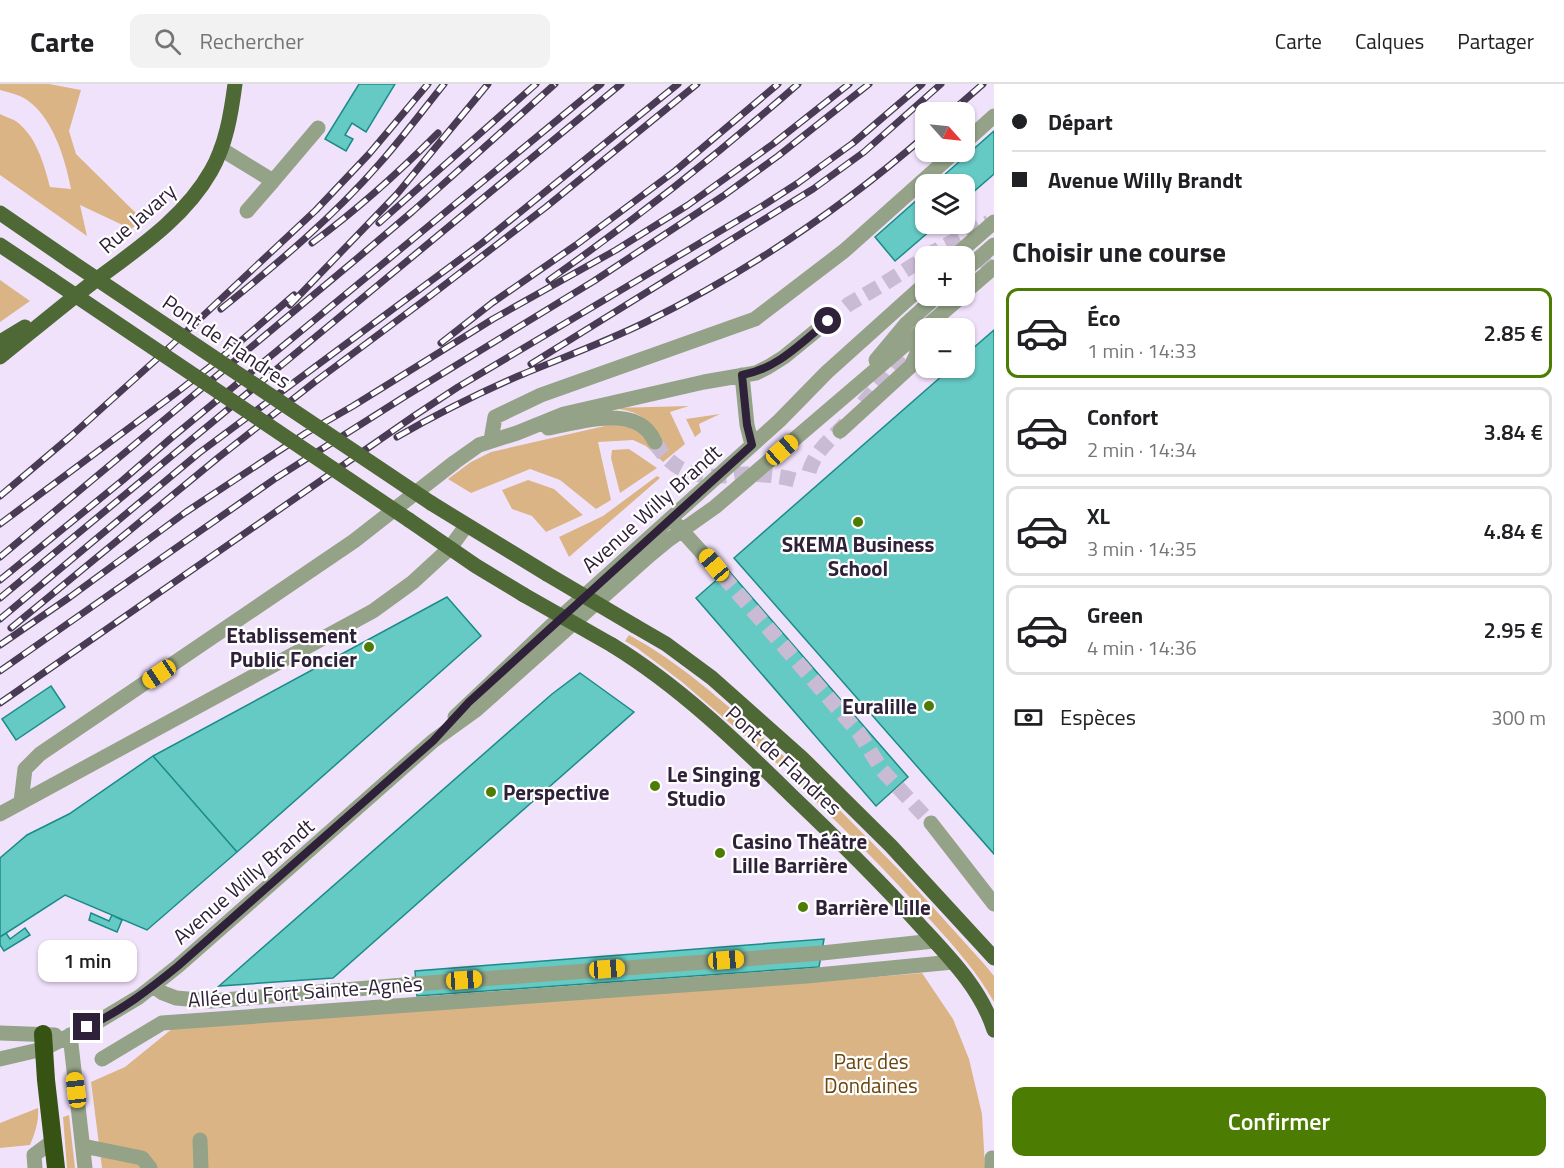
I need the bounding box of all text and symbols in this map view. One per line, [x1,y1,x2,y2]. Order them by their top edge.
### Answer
search box [130,14,550,68]
text: Carte [30,20,94,63]
text: Rechercher [199,24,304,58]
icon: search [151,25,184,58]
text: Carte [1275,25,1322,57]
text: Calques [1355,25,1424,57]
text: Partager [1457,25,1534,57]
north arrow [915,102,975,162]
map controls [915,102,975,378]
text: Départ [1048,105,1113,139]
text: Avenue Willy Brandt [1048,163,1242,197]
button: layers [915,174,975,234]
street label: Rue Javary [91,175,183,261]
text: Choisir une course [1012,231,1226,272]
button: + [915,246,975,306]
street label: Pont de Flandres [156,286,298,396]
text: Éco [1087,301,1120,335]
icon: car [1015,306,1069,360]
route start [814,307,841,334]
text: 2.85 € [1484,316,1543,350]
button: − [915,318,975,378]
text: 1 min · 14:33 [1087,335,1197,366]
text: Confort [1087,400,1158,434]
icon: car [1015,405,1069,459]
text: 3.84 € [1484,415,1543,449]
car [763,431,801,469]
text: 2 min · 14:34 [1087,434,1197,465]
street label: Avenue Willy Brandt [574,436,728,580]
text: XL [1087,499,1110,533]
icon: car [1015,504,1069,558]
text: 4.84 € [1484,514,1543,548]
marker: SKEMA Business School [851,515,865,529]
place label: SKEMA Business School [782,528,934,584]
text: 3 min · 14:35 [1087,533,1197,564]
car [696,545,732,585]
text: Green [1087,598,1143,632]
icon: car [1015,603,1069,657]
text: 2.95 € [1484,613,1543,647]
place label: Etablissement Public Foncier [226,619,357,675]
text: 4 min · 14:36 [1087,632,1197,663]
marker: Etablissement Public Foncier [362,640,376,654]
car [139,656,179,692]
place label: Euralille [842,690,917,722]
street label: Pont de Flandres [719,697,849,823]
marker: Euralille [922,699,936,713]
text: Espèces [1060,700,1136,734]
icon: cash [1012,701,1045,734]
text: 300 m [1491,702,1546,733]
place label: Le Singing Studio [667,758,760,814]
place label: Perspective [503,776,609,808]
marker: Le Singing Studio [648,779,662,793]
marker: Perspective [484,785,498,799]
street label: Avenue Willy Brandt [165,810,321,952]
place label: Casino Théâtre Lille Barrière [732,825,867,881]
marker: Casino Théâtre Lille Barrière [713,846,727,860]
place label: Barrière Lille [815,891,931,923]
marker: Barrière Lille [796,900,810,914]
callout: 1 min [38,940,136,982]
text: 1 min [63,945,112,976]
car [707,950,745,970]
car [588,959,626,979]
street label: Allée du Fort Sainte-Agnès [186,967,424,1015]
car [445,970,483,990]
route end [73,1013,100,1040]
park label: Parc des Dondaines [824,1045,918,1101]
car [65,1071,87,1109]
button: Confirmer [1012,1087,1546,1156]

